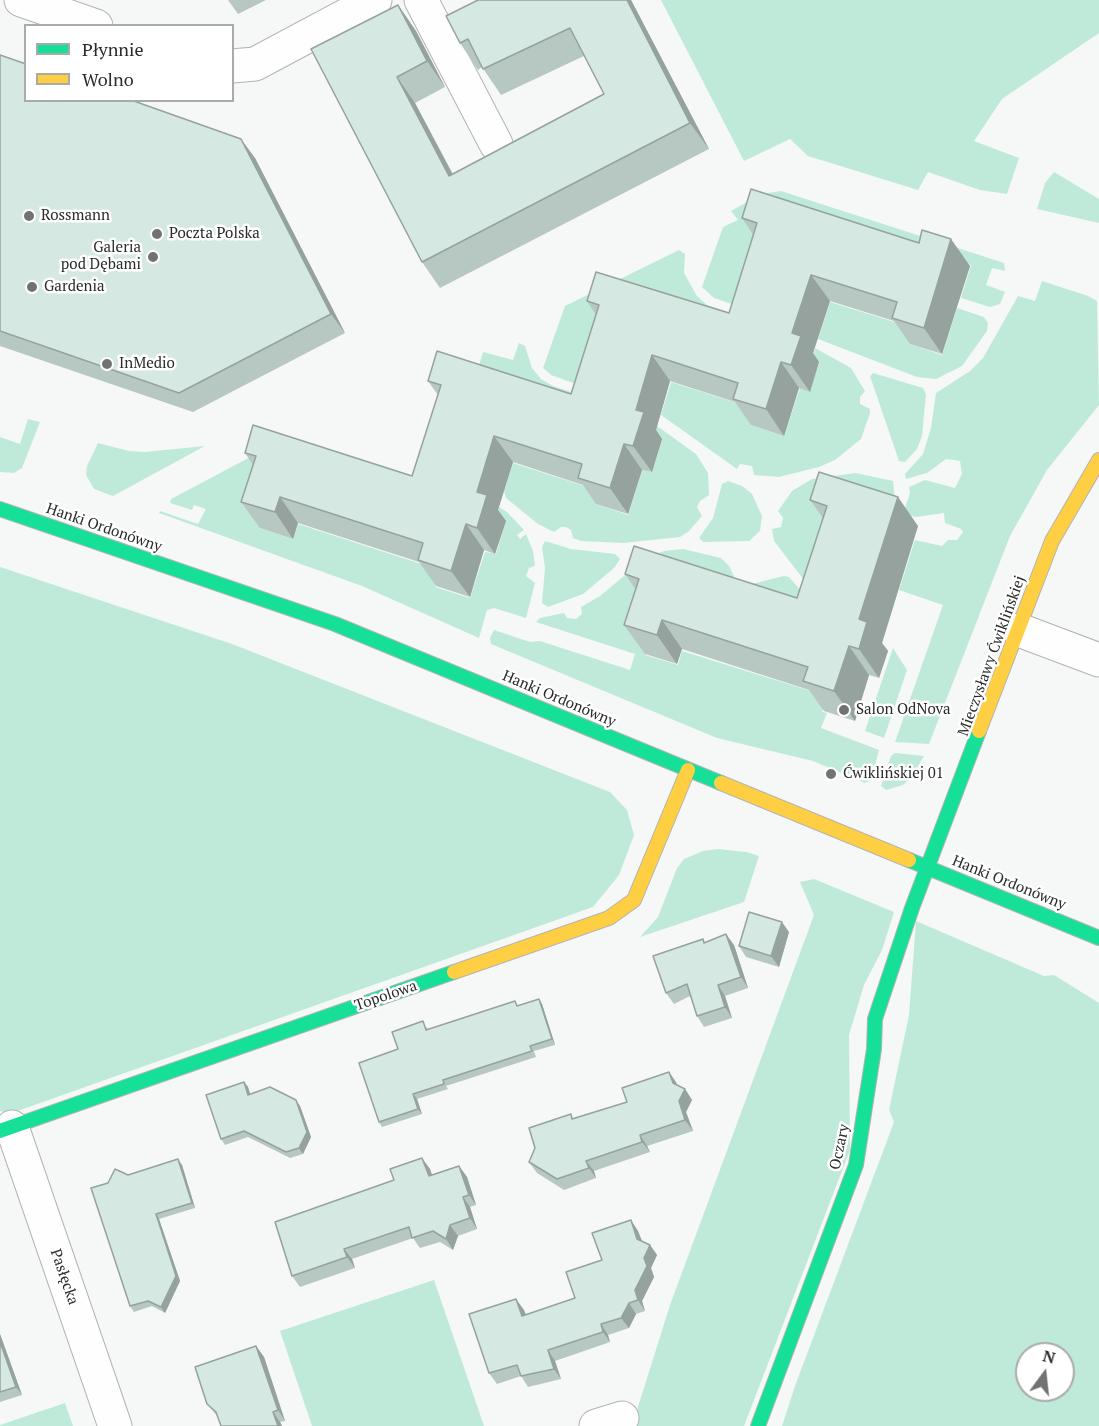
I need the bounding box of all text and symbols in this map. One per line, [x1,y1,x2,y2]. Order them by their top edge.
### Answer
legend [24,24,234,102]
text: Płynnie [82,37,144,61]
text: Wolno [82,67,134,91]
place label: Rossmann [41,207,110,225]
marker: Rossmann [22,209,36,223]
place label: Poczta Polska [169,225,260,243]
marker: Poczta Polska [150,227,164,241]
place label: Galeria pod Dębami [61,239,141,274]
marker: Galeria pod Dębami [146,250,160,264]
place label: Gardenia [44,278,105,296]
marker: Gardenia [25,280,39,294]
place label: InMedio [119,355,175,373]
marker: InMedio [100,357,114,371]
street label: Hanki Ordonówny [44,500,164,556]
street label: Mieczysławy Ćwiklińskiej [955,573,1029,739]
street label: Hanki Ordonówny [500,667,618,731]
place label: Salon OdNova [856,701,951,719]
marker: Salon OdNova [837,703,851,717]
place label: Ćwiklińskiej 01 [843,765,944,783]
marker: Ćwiklińskiej 01 [824,767,838,781]
street label: Hanki Ordonówny [949,852,1069,914]
street label: Topolowa [353,977,419,1015]
street label: Oczary [826,1122,854,1172]
street label: Pasłęcka [46,1247,82,1307]
north arrow [1015,1342,1075,1402]
text: N [1040,1344,1058,1369]

